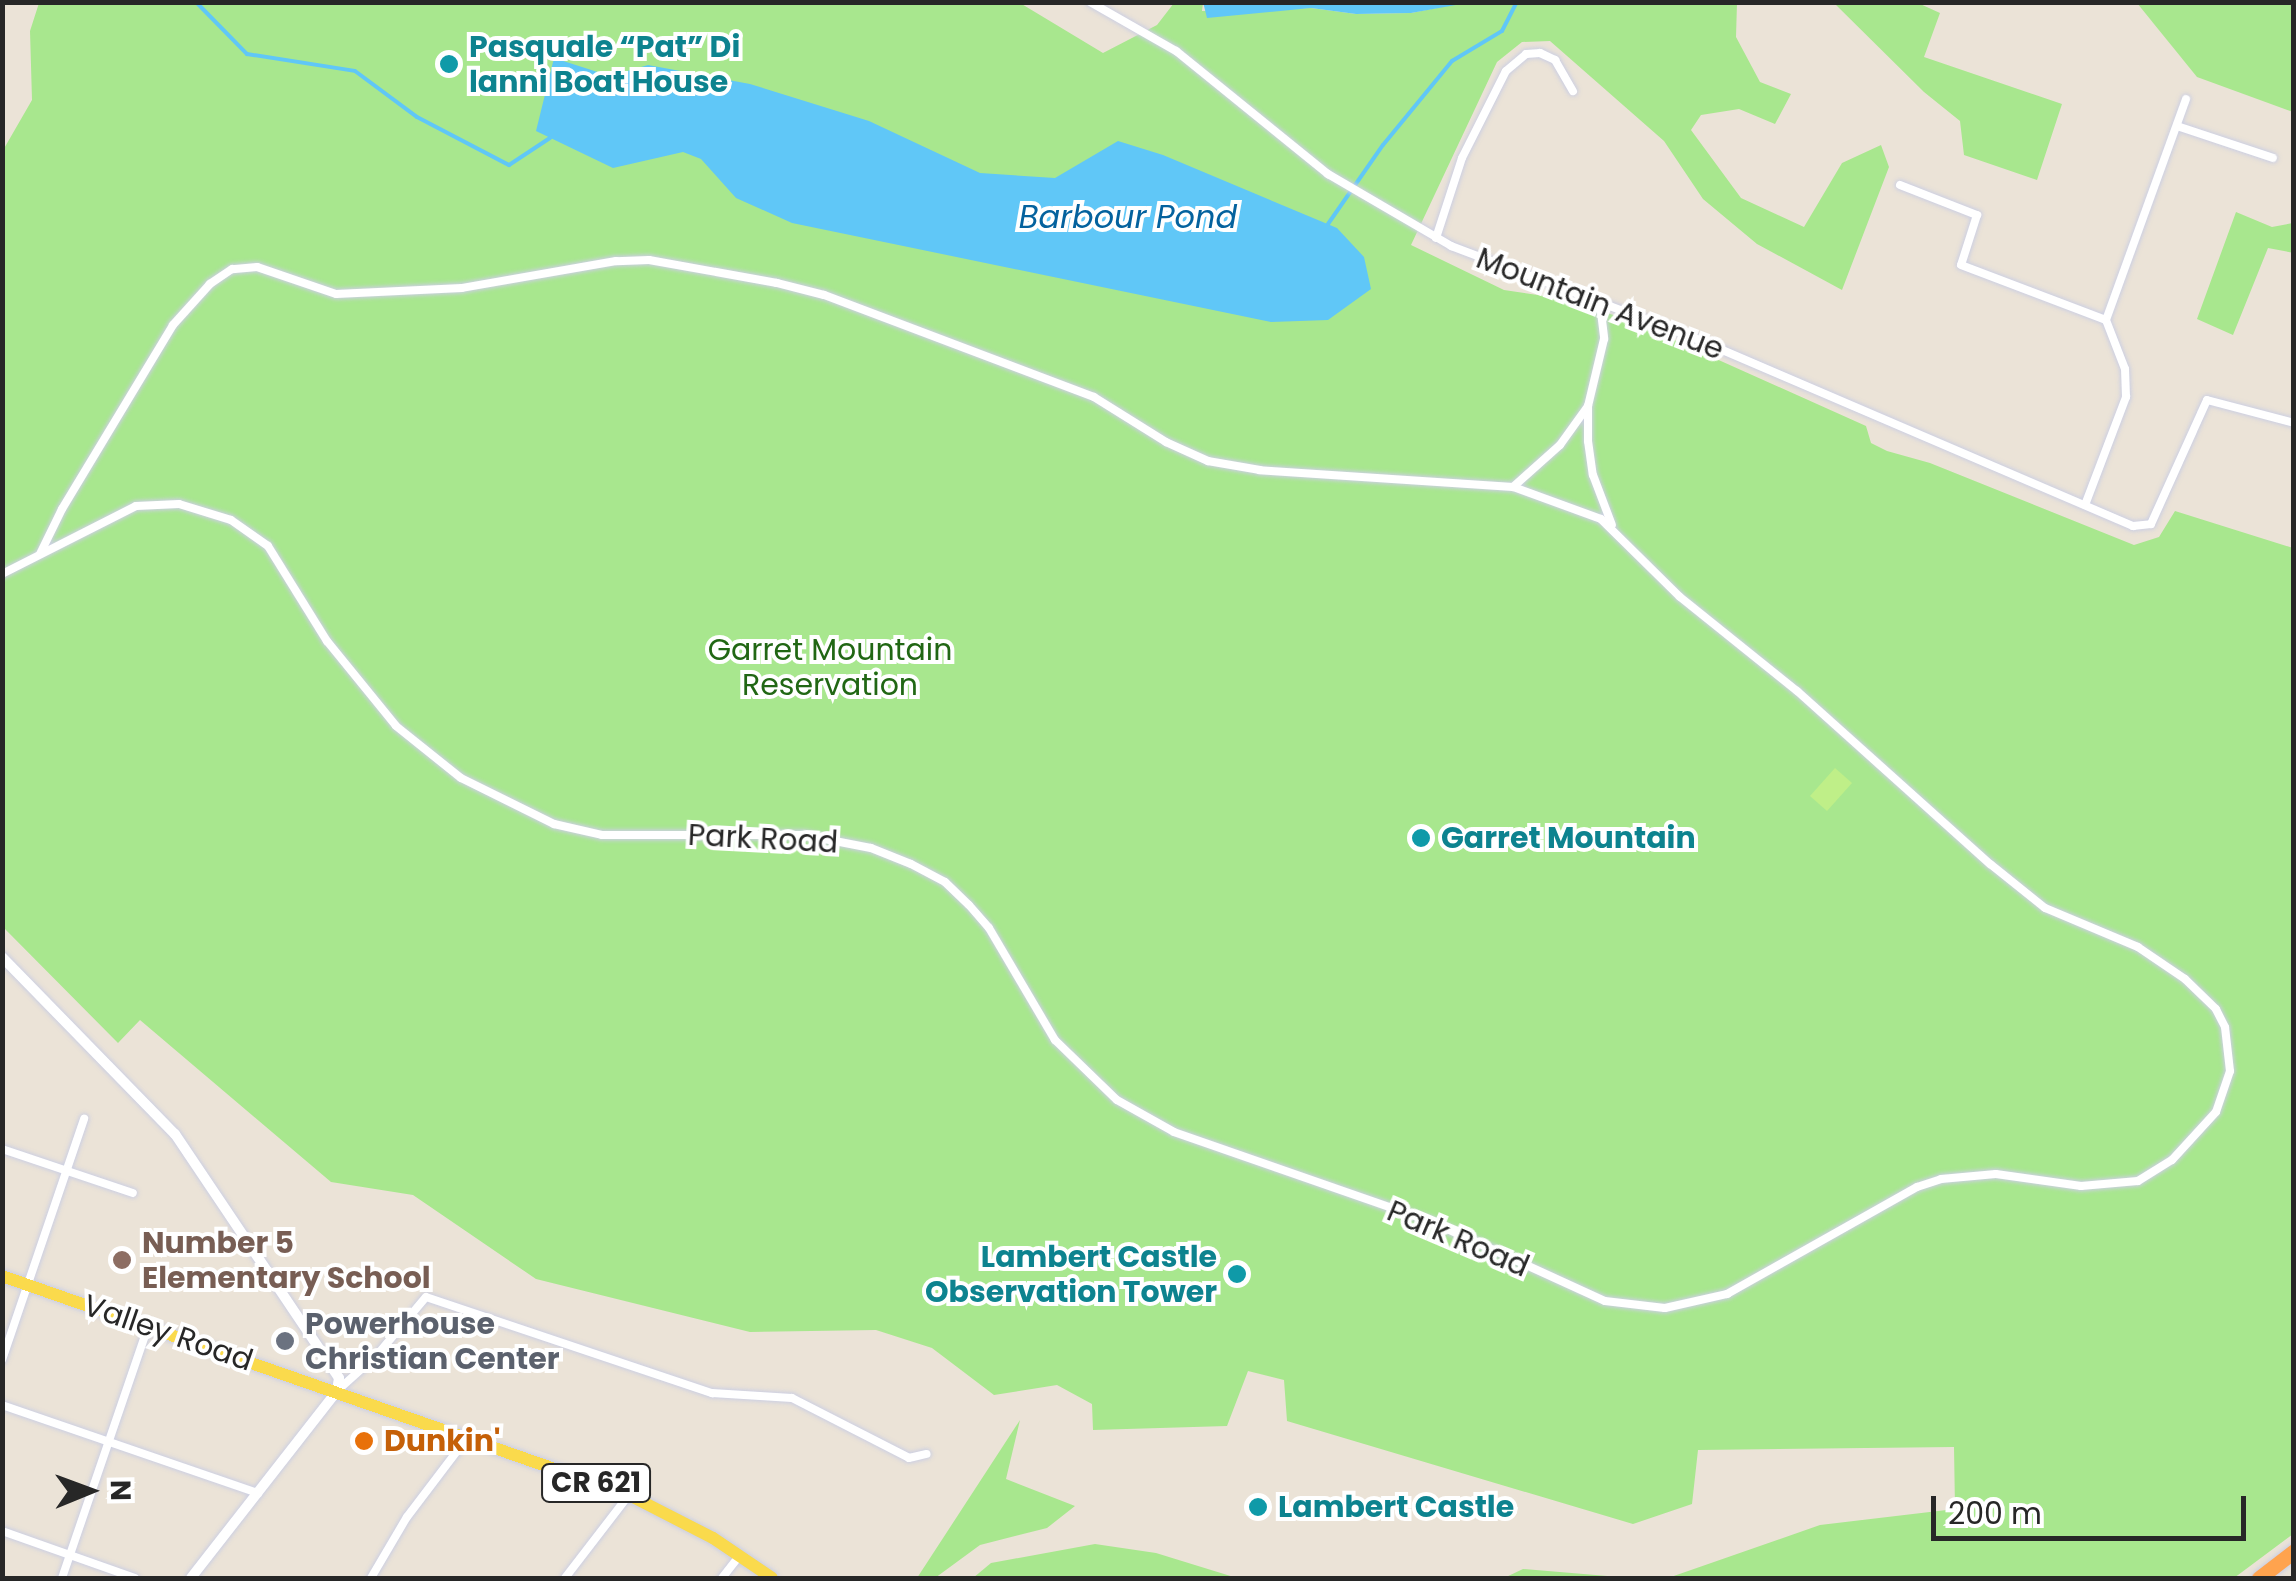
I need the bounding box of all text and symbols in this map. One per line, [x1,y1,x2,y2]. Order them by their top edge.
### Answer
place label: Pasquale “Pat” Di lanni Boat House [469,29,740,100]
marker: Pasquale “Pat” Di lanni Boat House [438,53,460,75]
water label: Barbour Pond [1019,198,1237,236]
street label: Mountain Avenue [1471,240,1729,368]
park label: Garret Mountain Reservation [708,632,952,702]
street label: Park Road [687,817,839,861]
place label: Garret Mountain [1441,820,1696,856]
marker: Garret Mountain [1410,827,1432,849]
street label: Park Road [1382,1193,1534,1285]
place label: Number 5 Elementary School [142,1225,431,1296]
place label: Lambert Castle Observation Tower [925,1239,1217,1310]
marker: Number 5 Elementary School [111,1249,133,1271]
marker: Lambert Castle Observation Tower [1226,1263,1248,1285]
street label: Valley Road [79,1287,257,1379]
place label: Powerhouse Christian Center [305,1306,560,1376]
marker: Powerhouse Christian Center [274,1330,296,1352]
place label: Dunkin' [384,1423,500,1459]
marker: Dunkin' [353,1430,375,1452]
north arrow [40,1441,140,1541]
road number: CR 621 [541,1460,651,1506]
scale bar [1936,1476,2251,1538]
text: N [101,1480,140,1501]
place label: Lambert Castle [1278,1489,1514,1525]
text: 200 m [1948,1492,2042,1535]
marker: Lambert Castle [1247,1496,1269,1518]

